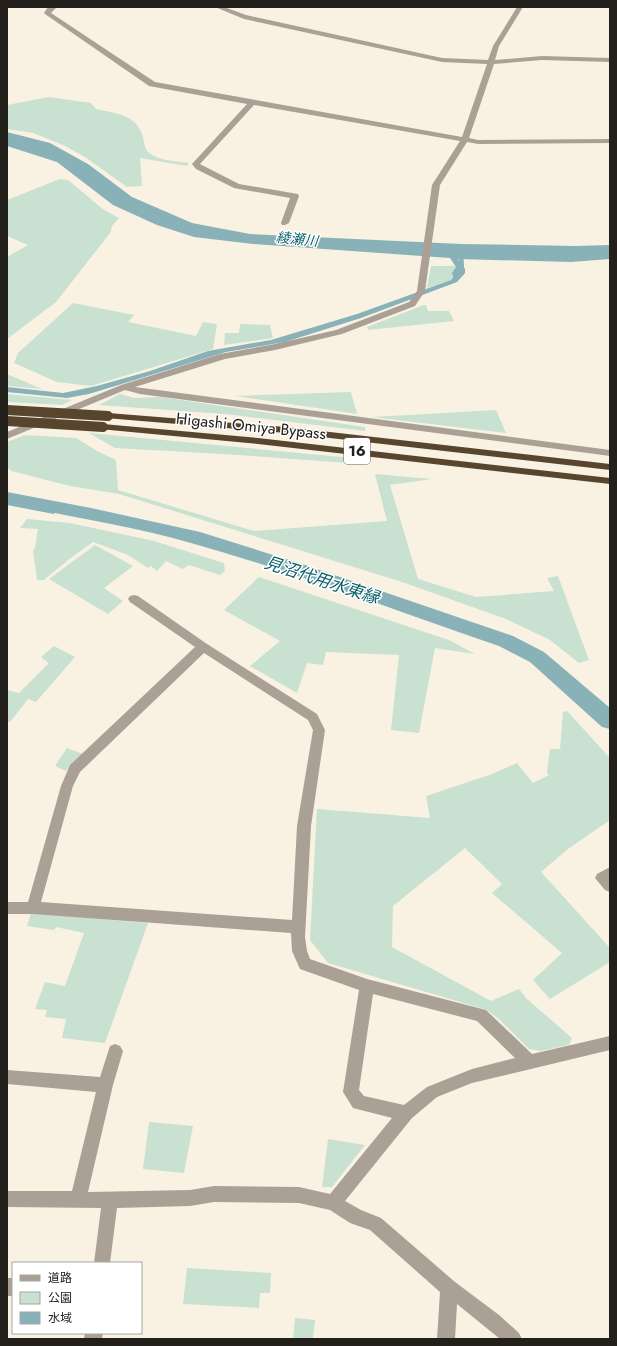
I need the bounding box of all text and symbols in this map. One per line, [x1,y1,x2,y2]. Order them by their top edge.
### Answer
water label: 綾瀬川 [275,227,321,251]
street label: Higashi Omiya Bypass [175,407,327,445]
road number: 16 [344,438,370,464]
water label: 見沼代用水東縁 [262,550,384,610]
legend [12,1262,142,1334]
text: 道路 [48,1269,72,1287]
text: 公園 [48,1289,72,1307]
text: 水域 [48,1309,72,1327]

